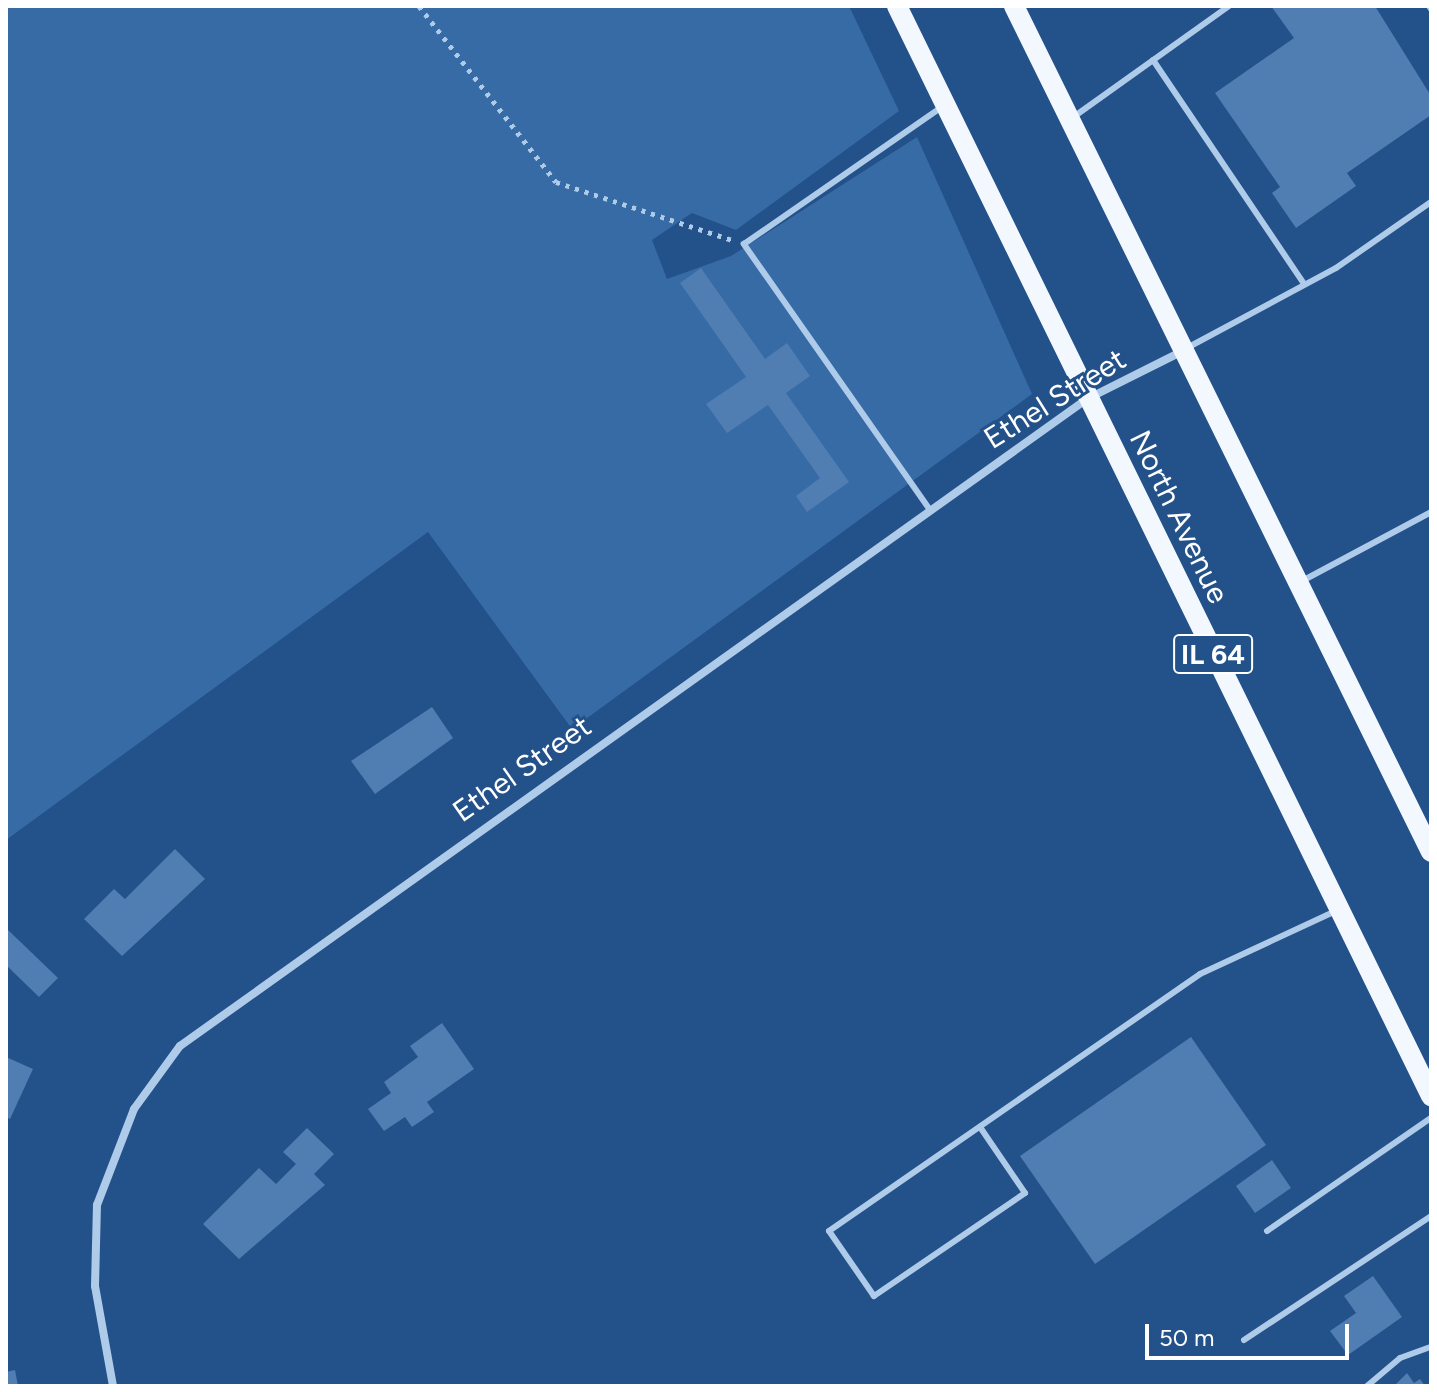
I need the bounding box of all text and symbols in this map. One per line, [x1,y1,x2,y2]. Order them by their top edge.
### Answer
street label: Ethel Street [978,341,1132,457]
street label: North Avenue [1122,425,1236,609]
road number: IL 64 [1173,630,1253,678]
street label: Ethel Street [446,708,598,830]
scale bar [1149,1308,1353,1358]
text: 50 m [1159,1323,1215,1352]

